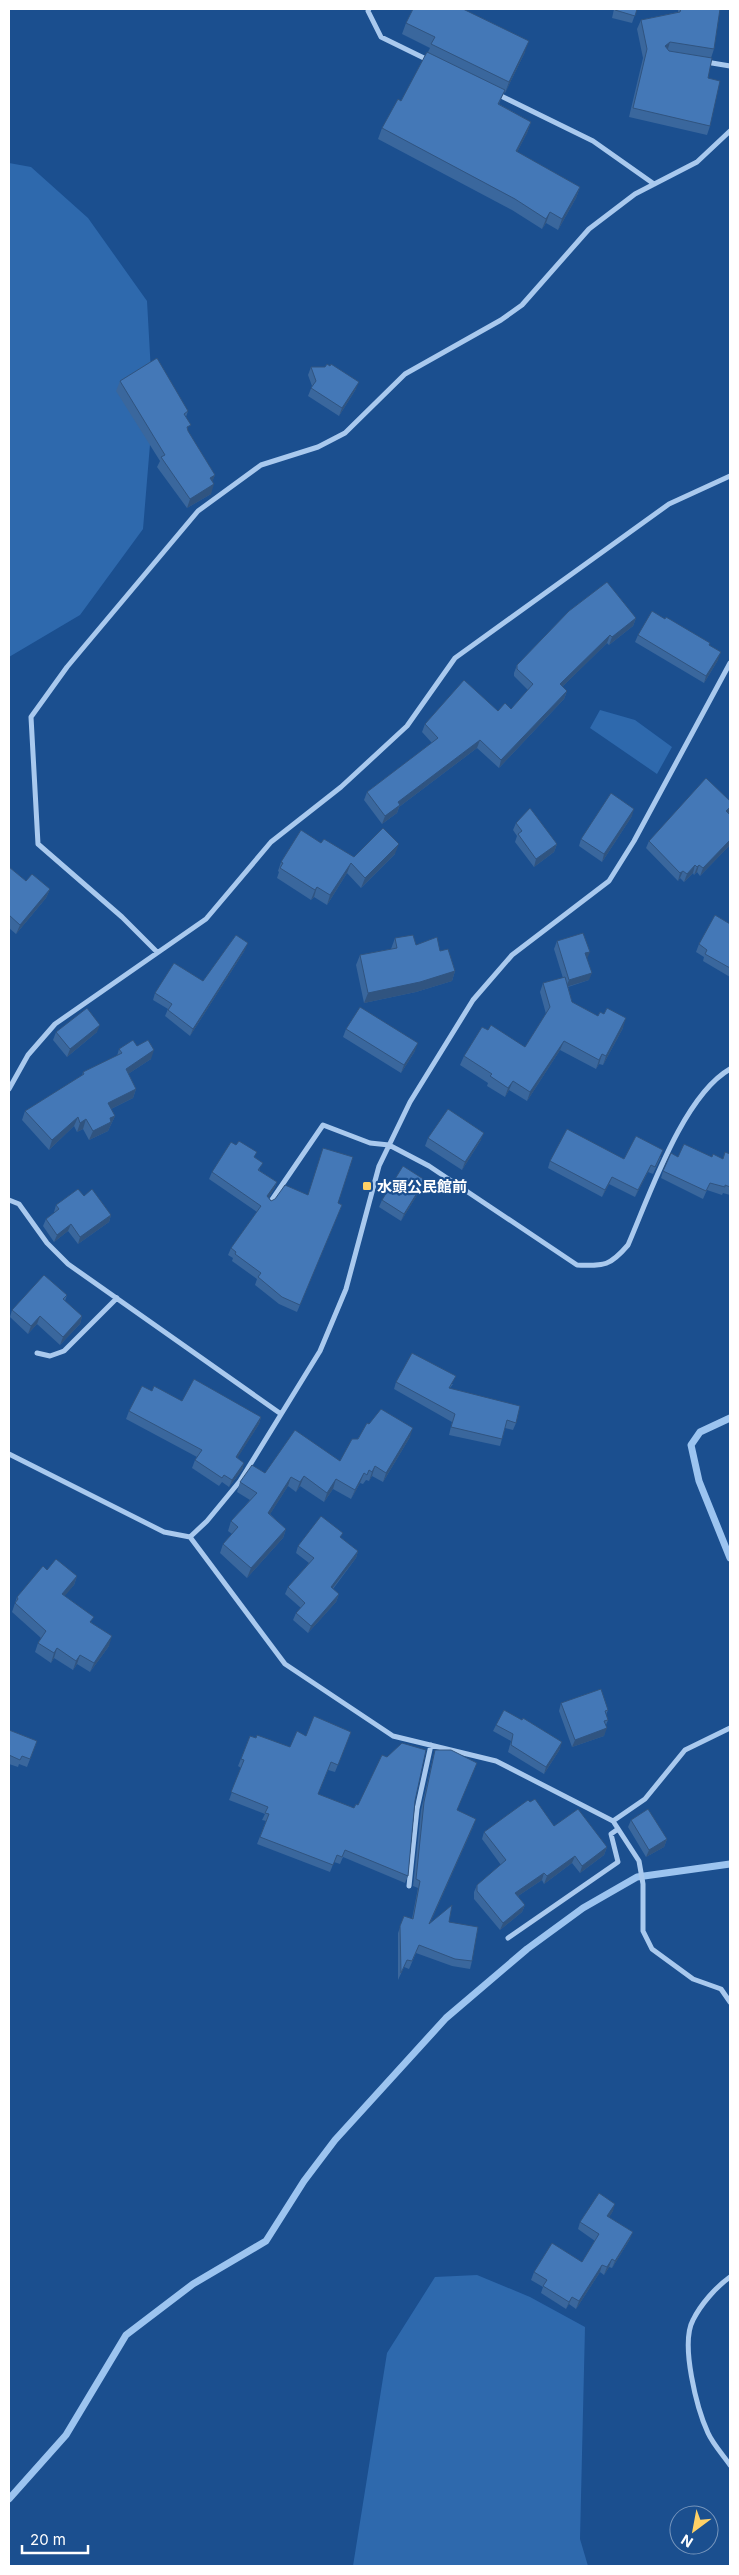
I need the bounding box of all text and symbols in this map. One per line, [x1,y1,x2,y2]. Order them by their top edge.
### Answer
place label: 水頭公民館前 [377,1177,467,1196]
marker: 水頭公民館前 [361,1180,373,1192]
north arrow [669,2505,719,2555]
scale bar [22,2522,89,2554]
text: 20 m [30,2530,66,2549]
text: N [678,2531,696,2551]

